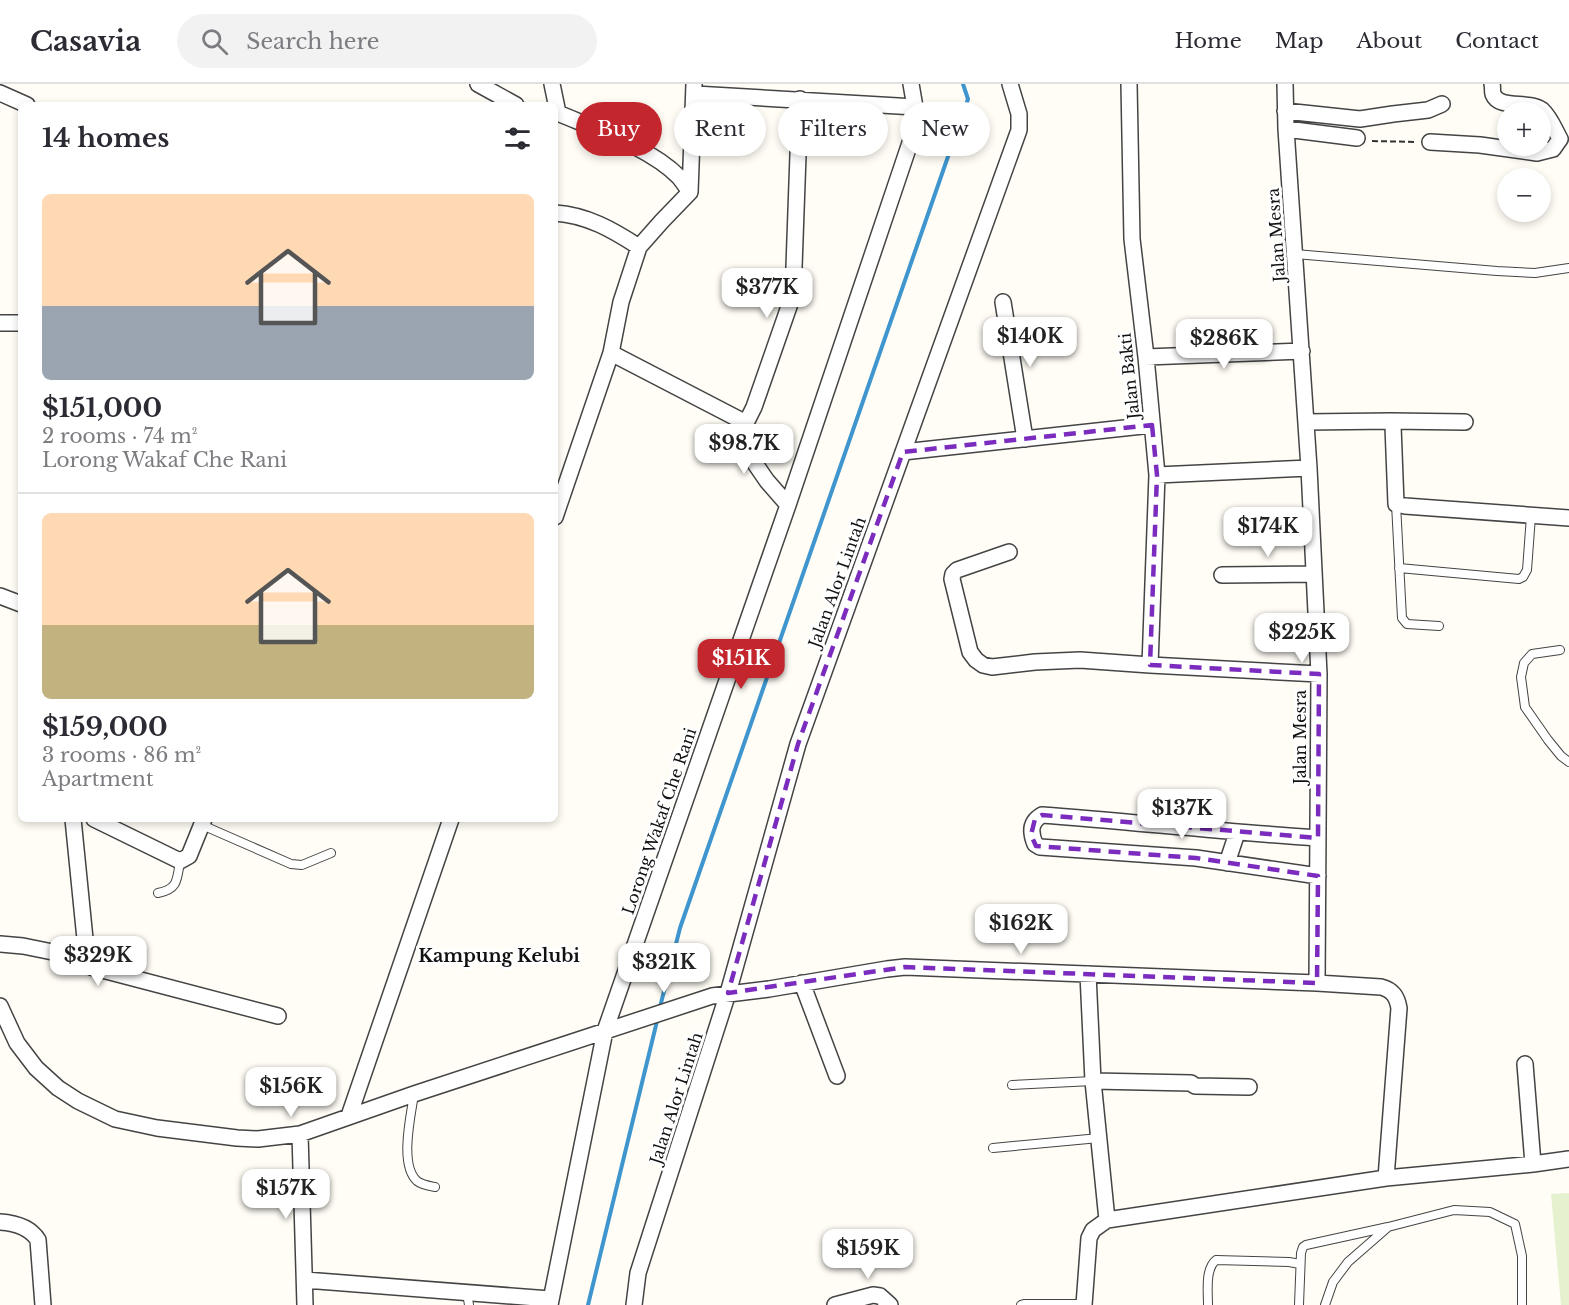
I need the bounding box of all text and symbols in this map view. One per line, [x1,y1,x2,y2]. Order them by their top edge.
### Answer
search box [177,14,597,68]
text: Casavia [30,24,141,59]
icon: search [198,25,231,58]
text: Search here [246,28,379,55]
text: Home [1175,28,1242,54]
text: Map [1275,28,1323,54]
text: About [1356,28,1422,54]
text: Contact [1455,28,1539,54]
chip: Buy [576,102,662,156]
chip: Rent [674,102,766,156]
chip: Filters [778,102,888,156]
chip: New [900,102,990,156]
map controls [1497,102,1551,222]
button: + [1497,102,1551,156]
text: 14 homes [42,122,169,154]
icon: filters [501,122,534,155]
button: − [1497,168,1551,222]
street label: Jalan Mesra [1263,187,1289,285]
icon: home [234,233,342,341]
pin: $377K [725,268,809,319]
text: $377K [736,275,798,299]
pin: $140K [988,317,1072,368]
pin: $286K [1182,319,1266,370]
text: $140K [997,324,1063,348]
text: $286K [1190,326,1258,350]
street label: Jalan Bakti [1114,331,1144,422]
text: $151,000 [42,392,162,424]
text: 2 rooms · 74 m² [42,424,198,448]
pin: $98.7K [695,424,793,475]
text: $98.7K [709,431,779,455]
text: Lorong Wakaf Che Rani [42,448,287,472]
pin: $174K [1226,507,1310,558]
street label: Jalan Alor Lintah [803,514,870,652]
text: $174K [1237,514,1299,538]
icon: home [234,552,342,660]
pin: $225K [1260,613,1344,664]
text: $225K [1268,620,1336,644]
pin: $151K [699,639,783,690]
text: $151K [712,646,770,670]
street label: Jalan Mesra [1290,690,1310,786]
text: $159,000 [42,711,168,743]
street label: Lorong Wakaf Che Rani [618,725,701,917]
text: 3 rooms · 86 m² [42,743,201,767]
text: Apartment [42,767,153,791]
pin: $137K [1140,789,1224,840]
text: $137K [1151,796,1213,820]
pin: $162K [979,904,1063,955]
text: $162K [989,911,1053,935]
pin: $329K [56,936,140,987]
text: $329K [64,943,132,967]
pin: $321K [622,943,706,994]
district label: Kampung Kelubi [418,945,580,967]
text: $321K [632,950,696,974]
street label: Jalan Alor Lintah [645,1030,707,1168]
pin: $156K [249,1067,333,1118]
text: $156K [259,1074,323,1098]
pin: $157K [244,1169,328,1220]
text: $157K [256,1176,316,1200]
pin: $159K [826,1229,910,1280]
text: $159K [836,1236,900,1260]

